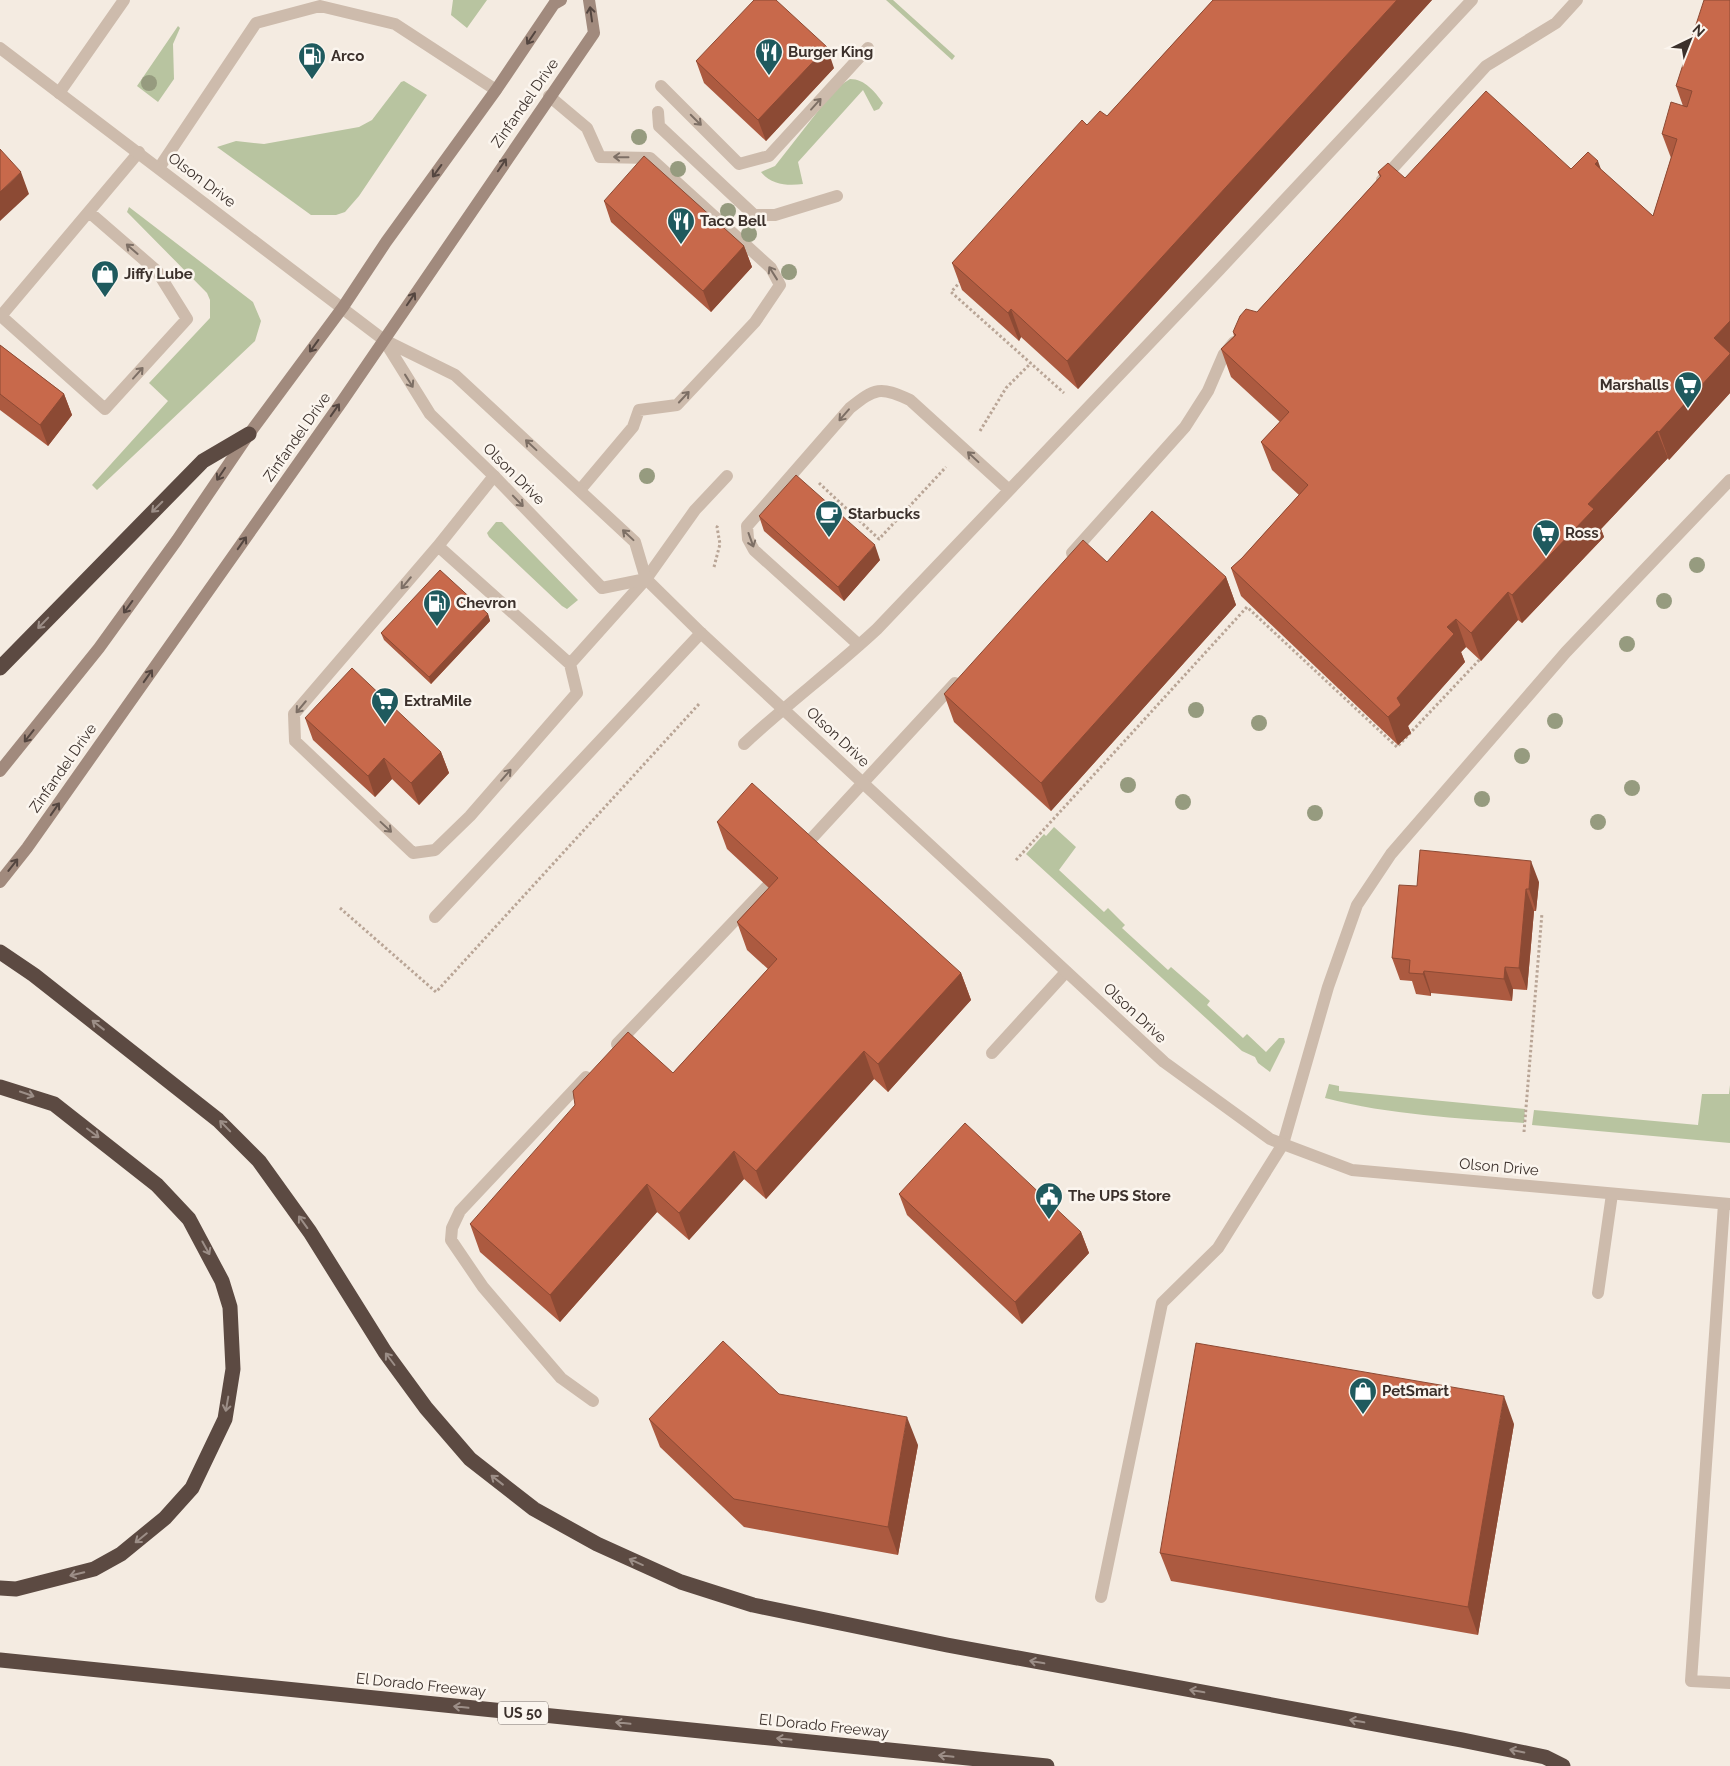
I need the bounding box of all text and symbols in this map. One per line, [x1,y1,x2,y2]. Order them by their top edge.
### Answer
one-way arrow [586,6,596,22]
north arrow [1665,15,1715,65]
text: N [1690,21,1708,40]
one-way arrow [526,31,536,45]
restaurant icon: Burger King [754,37,784,76]
fuel station icon: Arco [297,41,327,80]
place label: Burger King [788,43,873,61]
place label: Arco [331,47,364,65]
street label: Zinfandel Drive [488,55,562,151]
one-way arrow [810,98,822,111]
one-way arrow [690,114,702,127]
street label: Olson Drive [165,149,239,211]
one-way arrow [613,153,629,162]
one-way arrow [497,158,507,172]
one-way arrow [432,164,442,178]
restaurant icon: Taco Bell [666,206,696,245]
place label: Taco Bell [700,212,767,230]
one-way arrow [125,244,138,255]
shop icon: Jiffy Lube [90,259,120,298]
place label: Jiffy Lube [124,265,193,283]
one-way arrow [767,266,777,280]
one-way arrow [406,293,416,307]
one-way arrow [308,339,319,352]
one-way arrow [132,366,144,379]
supermarket icon: Marshalls [1673,370,1703,409]
one-way arrow [405,374,415,388]
place label: Marshalls [1600,376,1669,394]
street label: Zinfandel Drive [260,389,334,485]
one-way arrow [678,391,690,404]
one-way arrow [330,404,341,417]
one-way arrow [838,408,849,421]
street label: Olson Drive [479,439,549,509]
one-way arrow [525,439,538,451]
one-way arrow [967,451,980,463]
one-way arrow [216,467,226,481]
one-way arrow [512,495,524,507]
cafe icon: Starbucks [814,499,844,538]
one-way arrow [151,501,163,513]
place label: Starbucks [848,505,920,523]
supermarket icon: Ross [1531,518,1561,557]
place label: Ross [1565,524,1599,542]
one-way arrow [622,529,635,541]
one-way arrow [746,532,756,548]
one-way arrow [237,536,247,550]
one-way arrow [401,576,412,589]
fuel station icon: Chevron [422,588,452,627]
place label: Chevron [456,594,516,612]
one-way arrow [123,600,133,614]
one-way arrow [37,617,49,630]
one-way arrow [143,669,153,683]
supermarket icon: ExtraMile [370,686,400,725]
place label: ExtraMile [404,692,472,710]
one-way arrow [295,700,306,713]
street label: Olson Drive [803,703,873,771]
street label: Zinfandel Drive [26,720,100,816]
one-way arrow [24,729,34,743]
one-way arrow [500,768,511,781]
one-way arrow [50,802,60,816]
one-way arrow [380,821,393,833]
one-way arrow [8,859,19,872]
street label: Olson Drive [1100,979,1170,1047]
one-way arrow [92,1020,105,1031]
one-way arrow [19,1090,35,1100]
one-way arrow [219,1120,231,1133]
one-way arrow [86,1128,99,1139]
street label: Olson Drive [1458,1155,1540,1179]
public building icon: The UPS Store [1034,1181,1064,1220]
place label: The UPS Store [1068,1187,1171,1205]
one-way arrow [298,1215,308,1229]
one-way arrow [201,1240,211,1255]
one-way arrow [384,1353,395,1366]
shop icon: PetSmart [1348,1376,1378,1415]
place label: PetSmart [1382,1382,1449,1400]
one-way arrow [222,1396,232,1412]
one-way arrow [491,1474,504,1485]
one-way arrow [135,1532,148,1543]
one-way arrow [629,1556,644,1566]
one-way arrow [69,1570,85,1579]
one-way arrow [1030,1657,1046,1666]
street label: El Dorado Freeway [355,1669,487,1701]
one-way arrow [1190,1686,1206,1696]
one-way arrow [453,1702,469,1711]
road number: US 50 [498,1702,548,1725]
street label: El Dorado Freeway [758,1710,890,1742]
one-way arrow [1349,1715,1365,1725]
one-way arrow [615,1718,631,1728]
one-way arrow [777,1735,793,1744]
one-way arrow [1509,1746,1525,1755]
one-way arrow [938,1751,954,1761]

